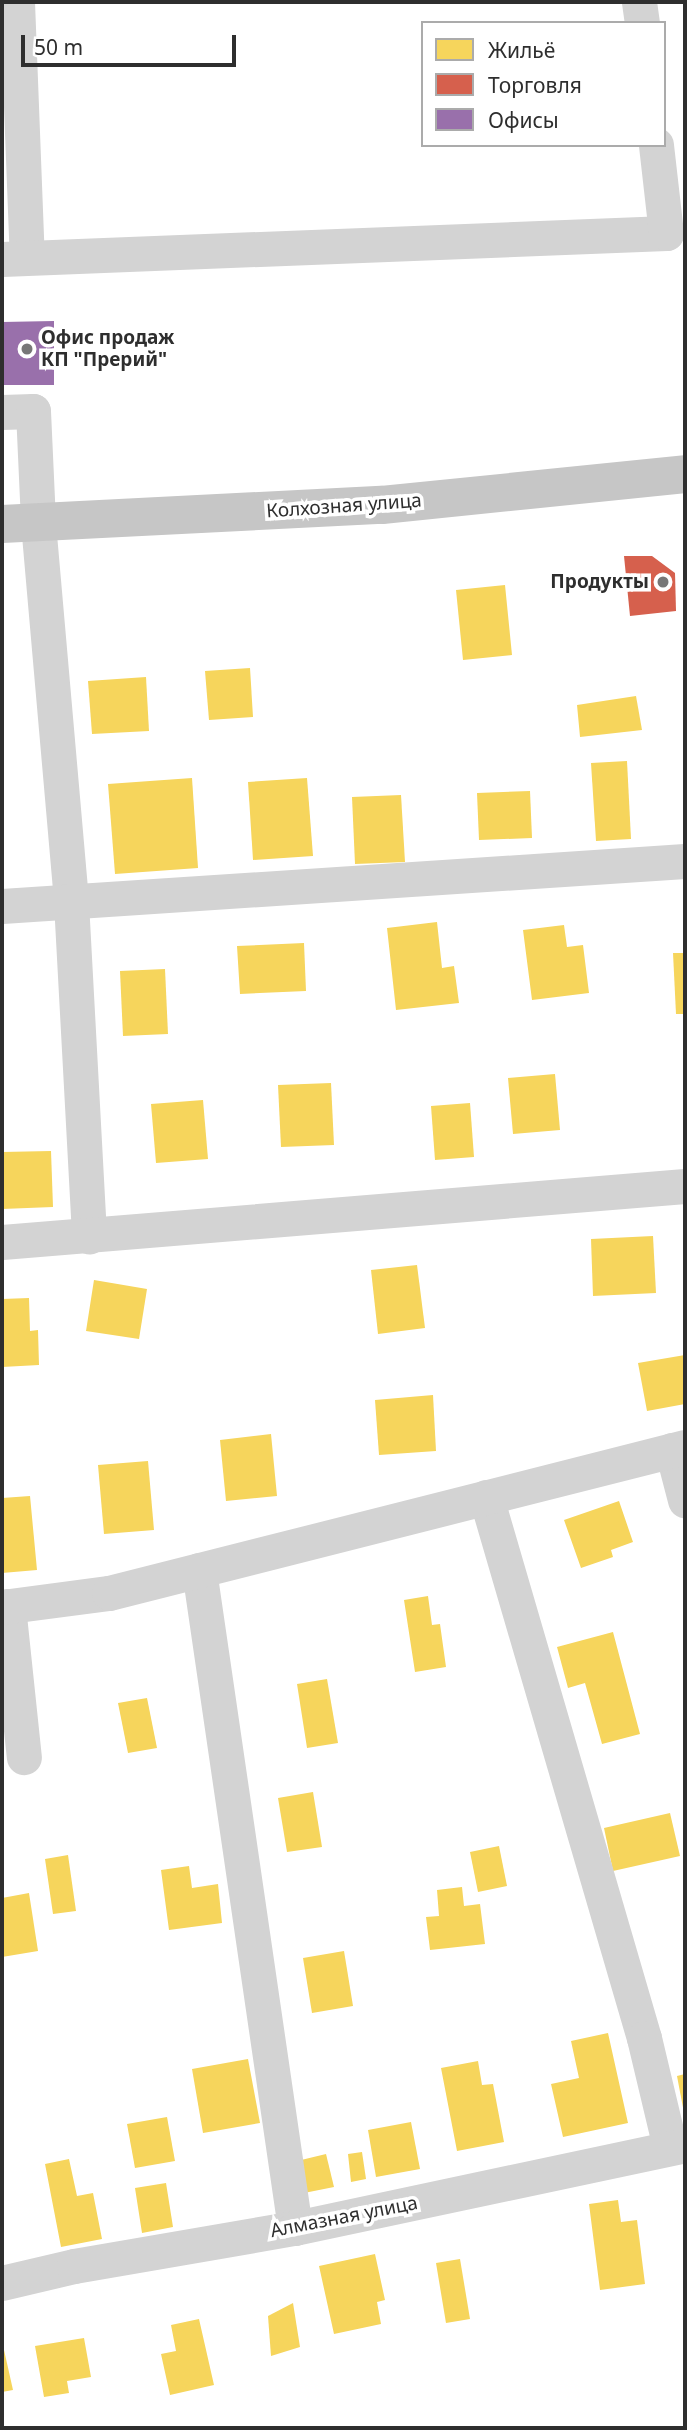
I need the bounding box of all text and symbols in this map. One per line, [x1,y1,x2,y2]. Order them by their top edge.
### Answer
scale bar [24,21,240,65]
legend [421,21,666,147]
text: 50 m [34,33,83,61]
text: Жильё [488,36,555,64]
text: Торговля [488,71,582,99]
text: Офисы [488,106,559,134]
place label: Офис продаж КП "Прерий" [41,327,174,371]
marker: Офис продаж КП "Прерий" [19,341,35,357]
street label: Колхозная улица [265,489,423,523]
place label: Продукты [550,571,649,593]
marker: Продукты [655,574,671,590]
street label: Алмазная улица [268,2192,420,2242]

